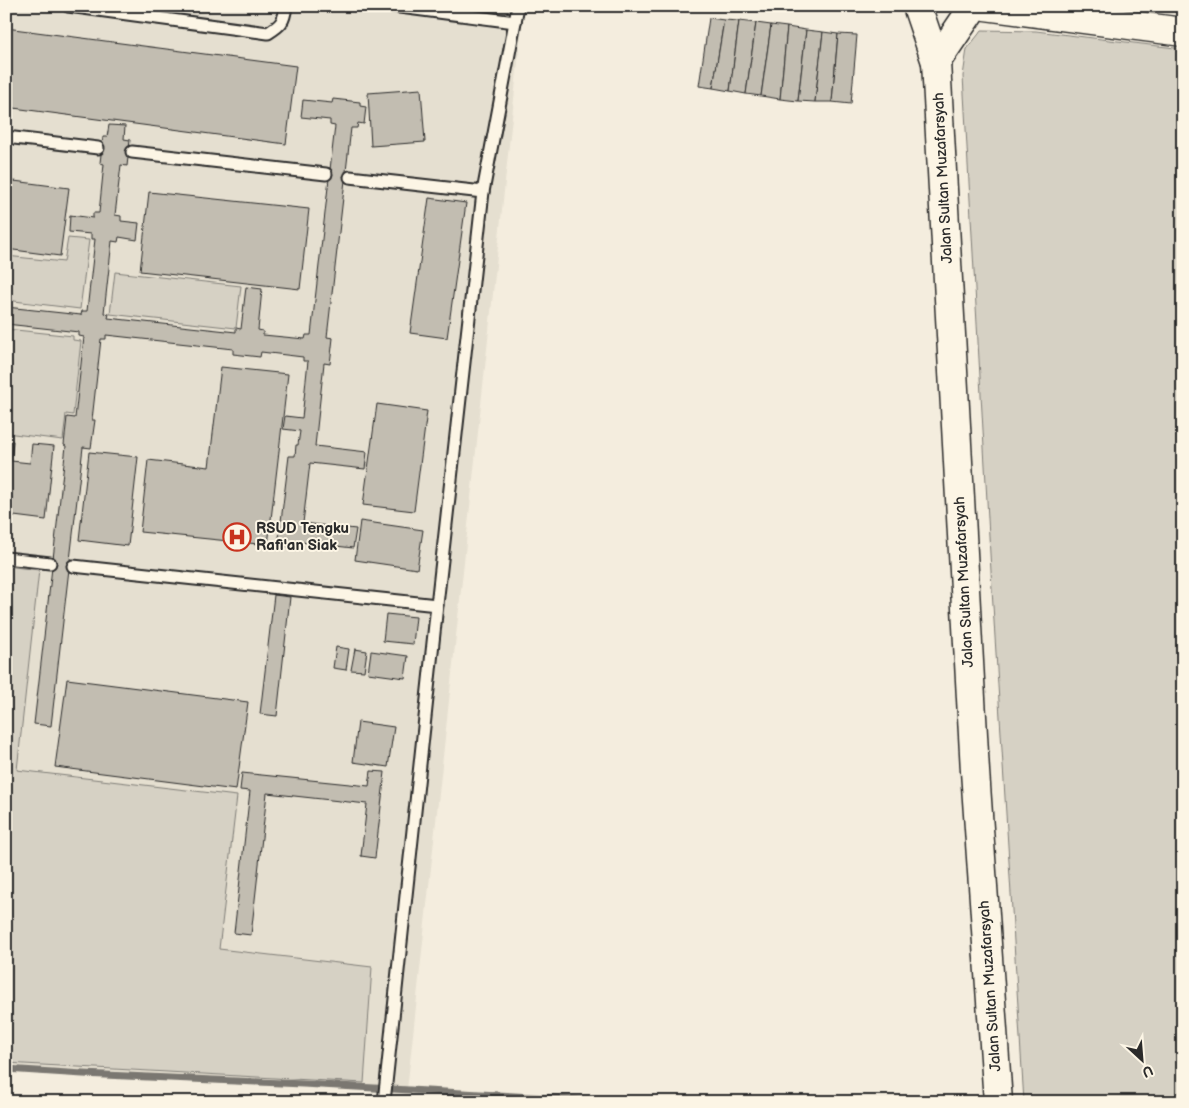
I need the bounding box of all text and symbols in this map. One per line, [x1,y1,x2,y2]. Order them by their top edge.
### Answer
street label: Jalan Sultan Muzafarsyah [929,92,957,264]
street label: Jalan Sultan Muzafarsyah [950,496,978,668]
place label: RSUD Tengku Rafi'an Siak [256,519,349,555]
hospital icon: RSUD Tengku Rafi'an Siak [222,522,252,552]
street label: Jalan Sultan Muzafarsyah [975,900,1005,1072]
north arrow [1116,1036,1166,1086]
text: U [1139,1061,1156,1081]

